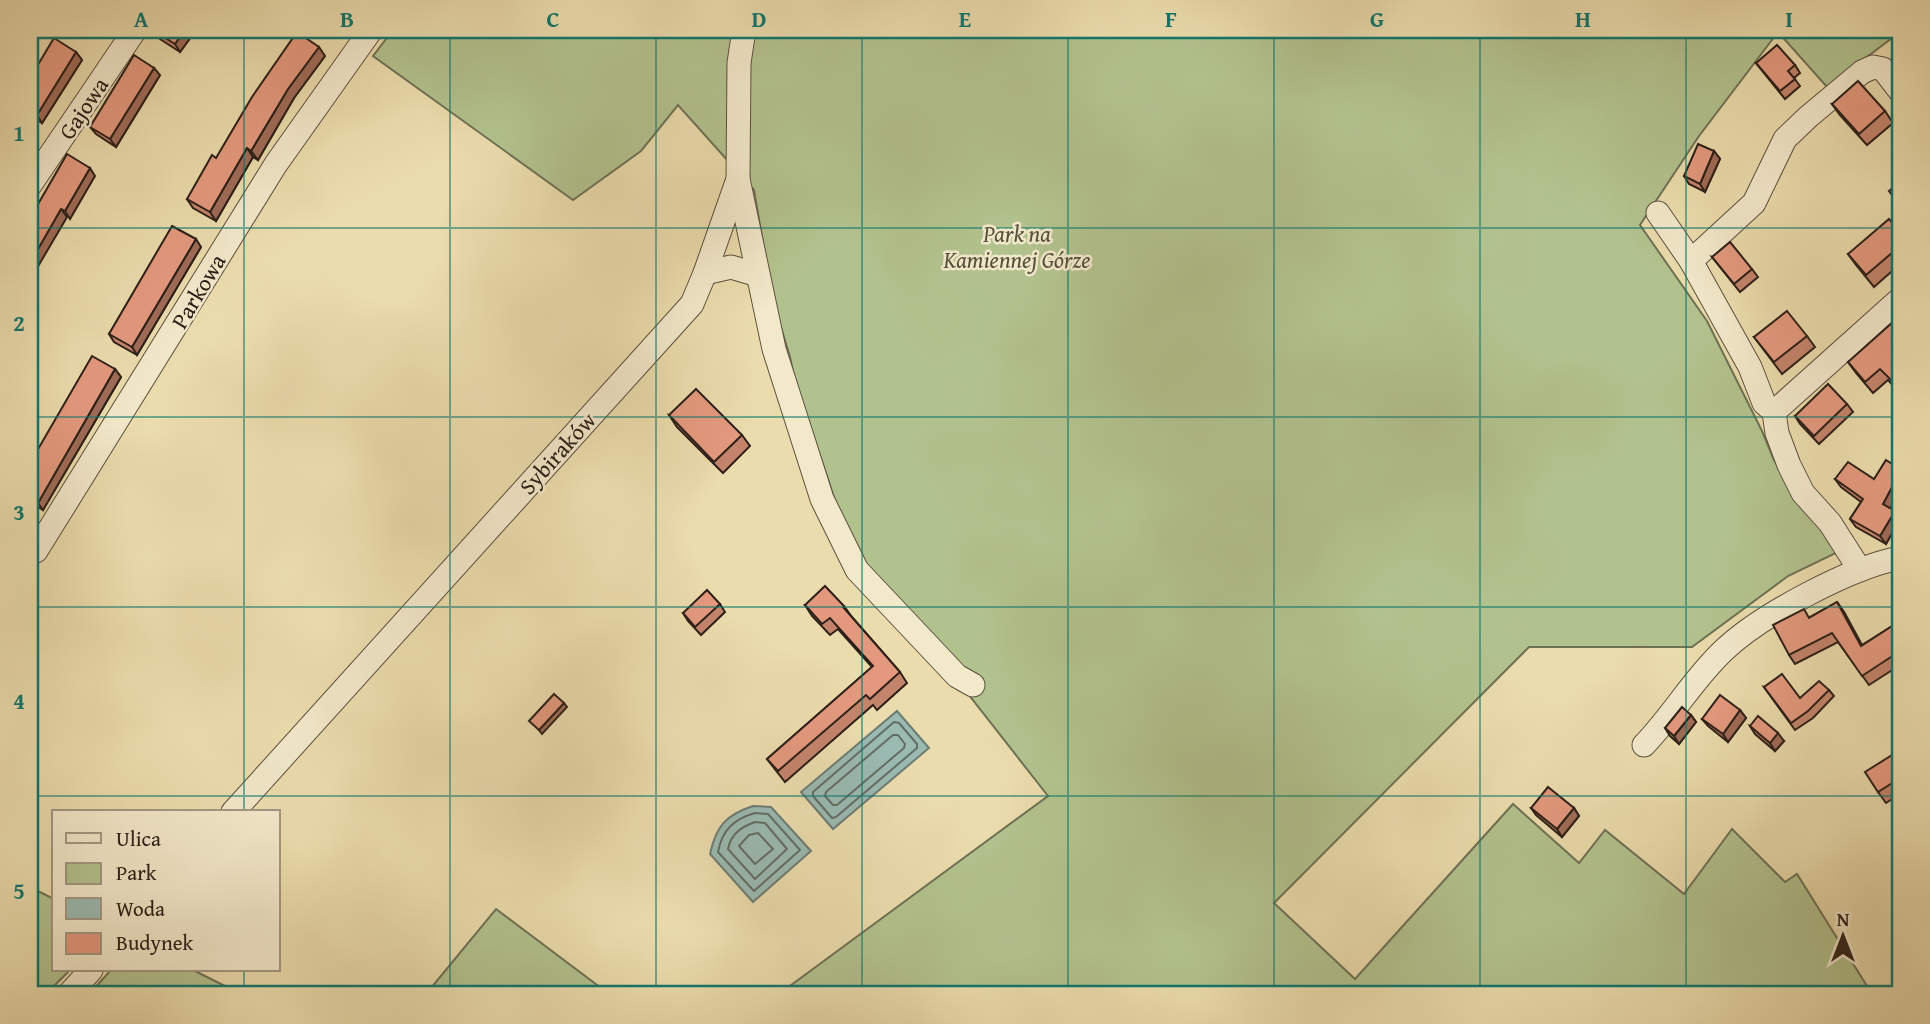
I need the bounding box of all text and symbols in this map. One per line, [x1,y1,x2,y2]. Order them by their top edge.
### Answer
text: A [134,2,149,35]
text: B [340,2,354,35]
text: C [546,2,560,35]
text: D [752,2,767,35]
text: E [959,2,971,35]
text: F [1165,2,1177,35]
text: G [1370,2,1384,35]
text: H [1575,2,1591,35]
text: I [1785,2,1793,35]
street label: Gajowa [50,70,116,146]
text: 1 [13,116,25,149]
park label: Park na Kamiennej Górze [942,217,1091,276]
street label: Parkowa [163,247,233,335]
text: 2 [13,306,25,339]
street label: Sybiraków [511,404,603,502]
text: 3 [13,495,25,528]
text: 4 [13,684,25,717]
legend [52,810,280,972]
text: Ulica [116,823,161,854]
text: Park [116,857,157,888]
text: 5 [13,874,25,907]
text: Woda [116,893,165,924]
north arrow [1808,902,1878,972]
text: N [1837,905,1850,933]
text: Budynek [116,927,194,958]

